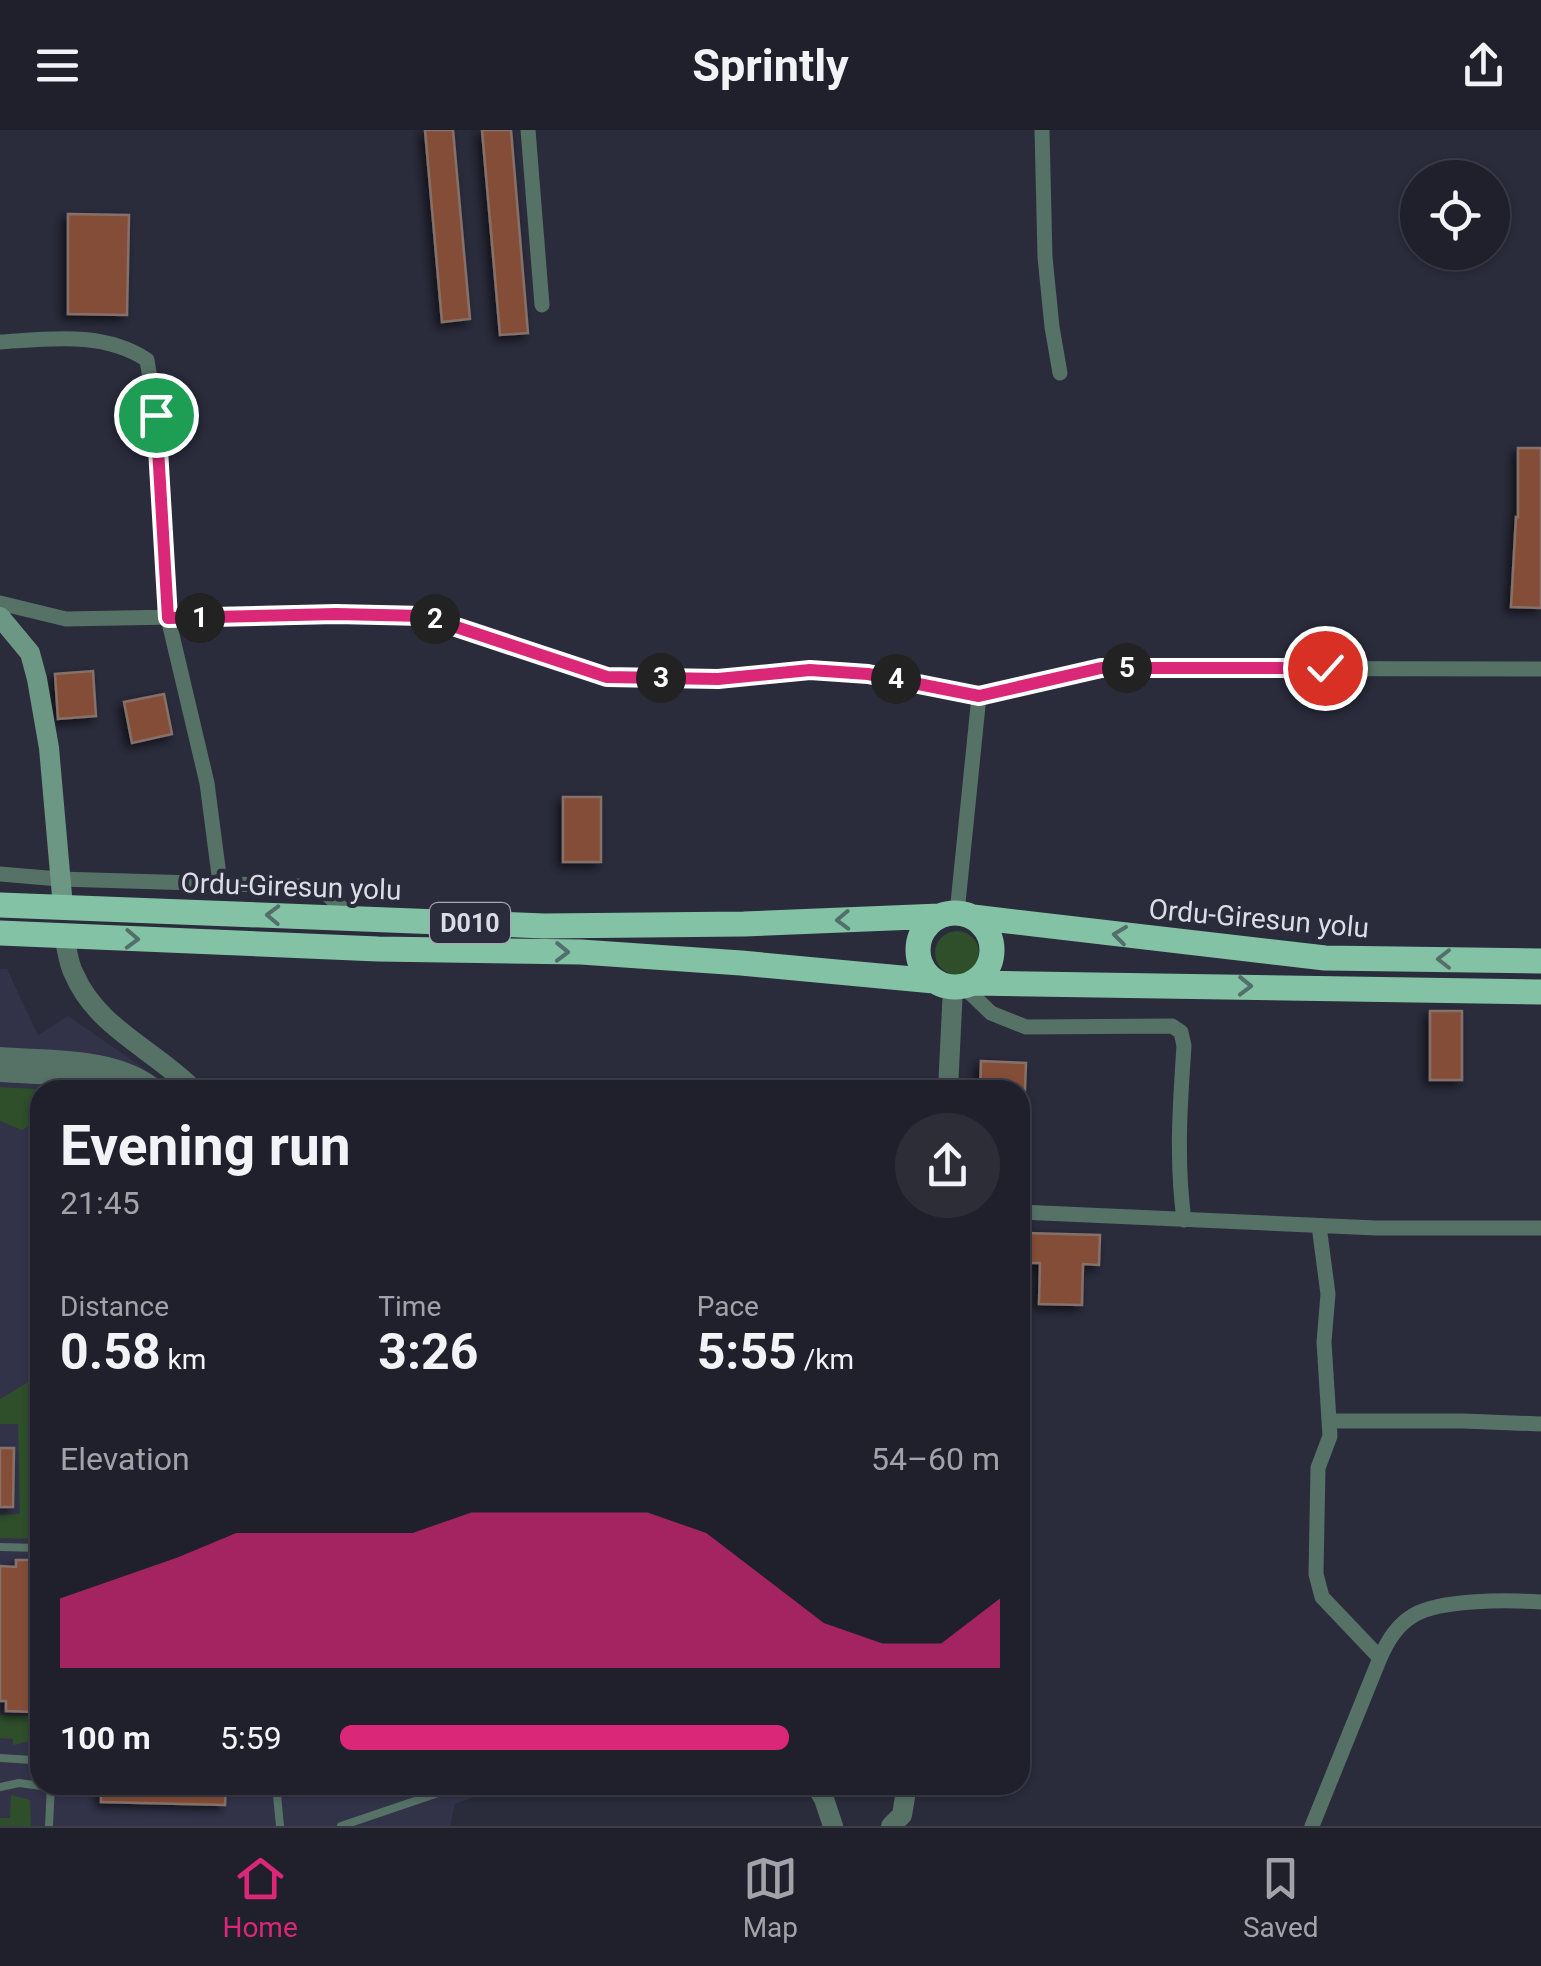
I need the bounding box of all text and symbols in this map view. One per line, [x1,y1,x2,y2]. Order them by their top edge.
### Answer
icon: menu [30,38,85,93]
icon: share [1456,38,1511,93]
text: Sprintly [692,39,849,92]
map controls [1400,160,1510,270]
button: locate [1400,160,1510,270]
pin [114,373,199,458]
icon: arrive [129,388,184,443]
pin: 1 [175,593,225,643]
pin: 2 [410,594,460,644]
text: 1 [192,601,208,634]
text: 2 [427,602,443,635]
pin [1283,626,1368,711]
icon: check [1298,641,1353,696]
pin: 5 [1102,643,1152,693]
text: 5 [1119,651,1135,684]
pin: 3 [636,653,686,703]
pin: 4 [871,654,921,704]
text: 3 [653,661,669,694]
text: 4 [888,662,904,695]
street label: Ordu-Giresun yolu [180,866,402,907]
street label: Ordu-Giresun yolu [1147,892,1370,945]
road number: D010 [430,903,510,943]
one-way arrow [265,905,281,926]
one-way arrow [835,909,851,930]
one-way arrow [1112,925,1128,946]
one-way arrow [125,928,141,949]
one-way arrow [556,941,571,963]
one-way arrow [1435,948,1450,970]
one-way arrow [1238,975,1254,997]
button: share [895,1113,1000,1218]
text: Evening run [60,1114,351,1178]
text: 21:45 [60,1184,140,1222]
text: Distance [60,1290,169,1323]
text: Time [378,1290,441,1323]
text: Pace [697,1290,759,1323]
text: 0.58 [60,1323,161,1381]
text: 3:26 [378,1323,478,1381]
text: 5:55 [697,1323,797,1381]
text: km [161,1343,206,1376]
text: /km [797,1343,854,1376]
text: Elevation [60,1440,190,1478]
text: 54–60 m [871,1440,1000,1478]
text: 100 m [60,1719,151,1757]
text: 5:59 [220,1719,282,1757]
tab: Home [222,1851,298,1944]
tab: Map [743,1851,798,1944]
tab: Saved [1243,1851,1319,1944]

